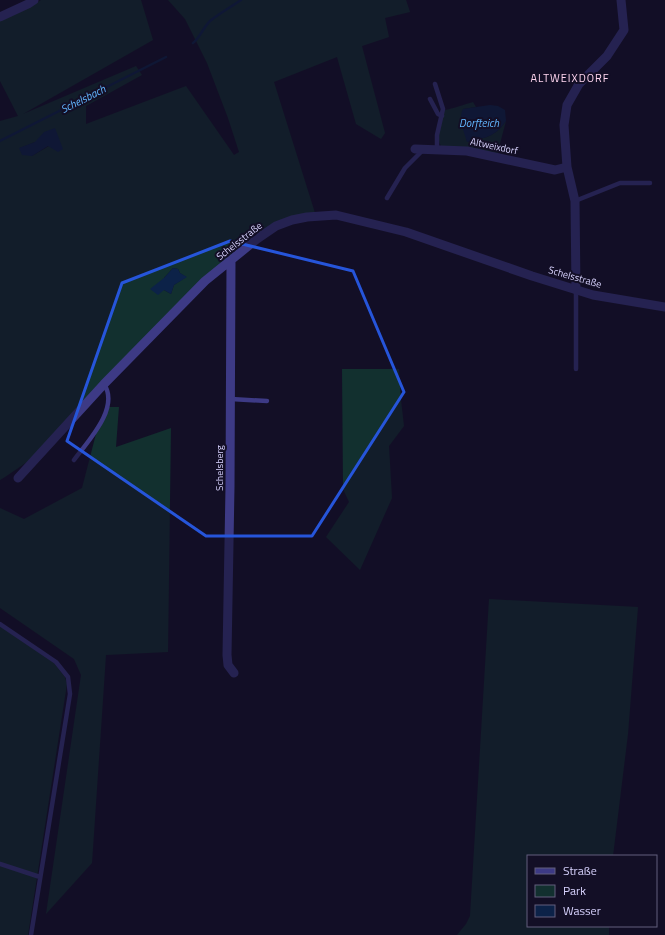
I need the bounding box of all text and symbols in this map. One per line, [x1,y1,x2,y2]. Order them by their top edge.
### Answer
district label: ALTWEIXDORF [530,70,610,86]
water label: Schelsbach [58,81,109,117]
water label: Dorfteich [459,115,499,131]
street label: Altweixdorf [469,134,520,159]
street label: Schelsstraße [213,218,265,264]
street label: Schelsstraße [547,262,603,292]
street label: Schelsberg [212,445,227,491]
legend [527,855,657,927]
text: Straße [563,861,597,880]
text: Park [563,881,586,900]
text: Wasser [563,901,601,920]

